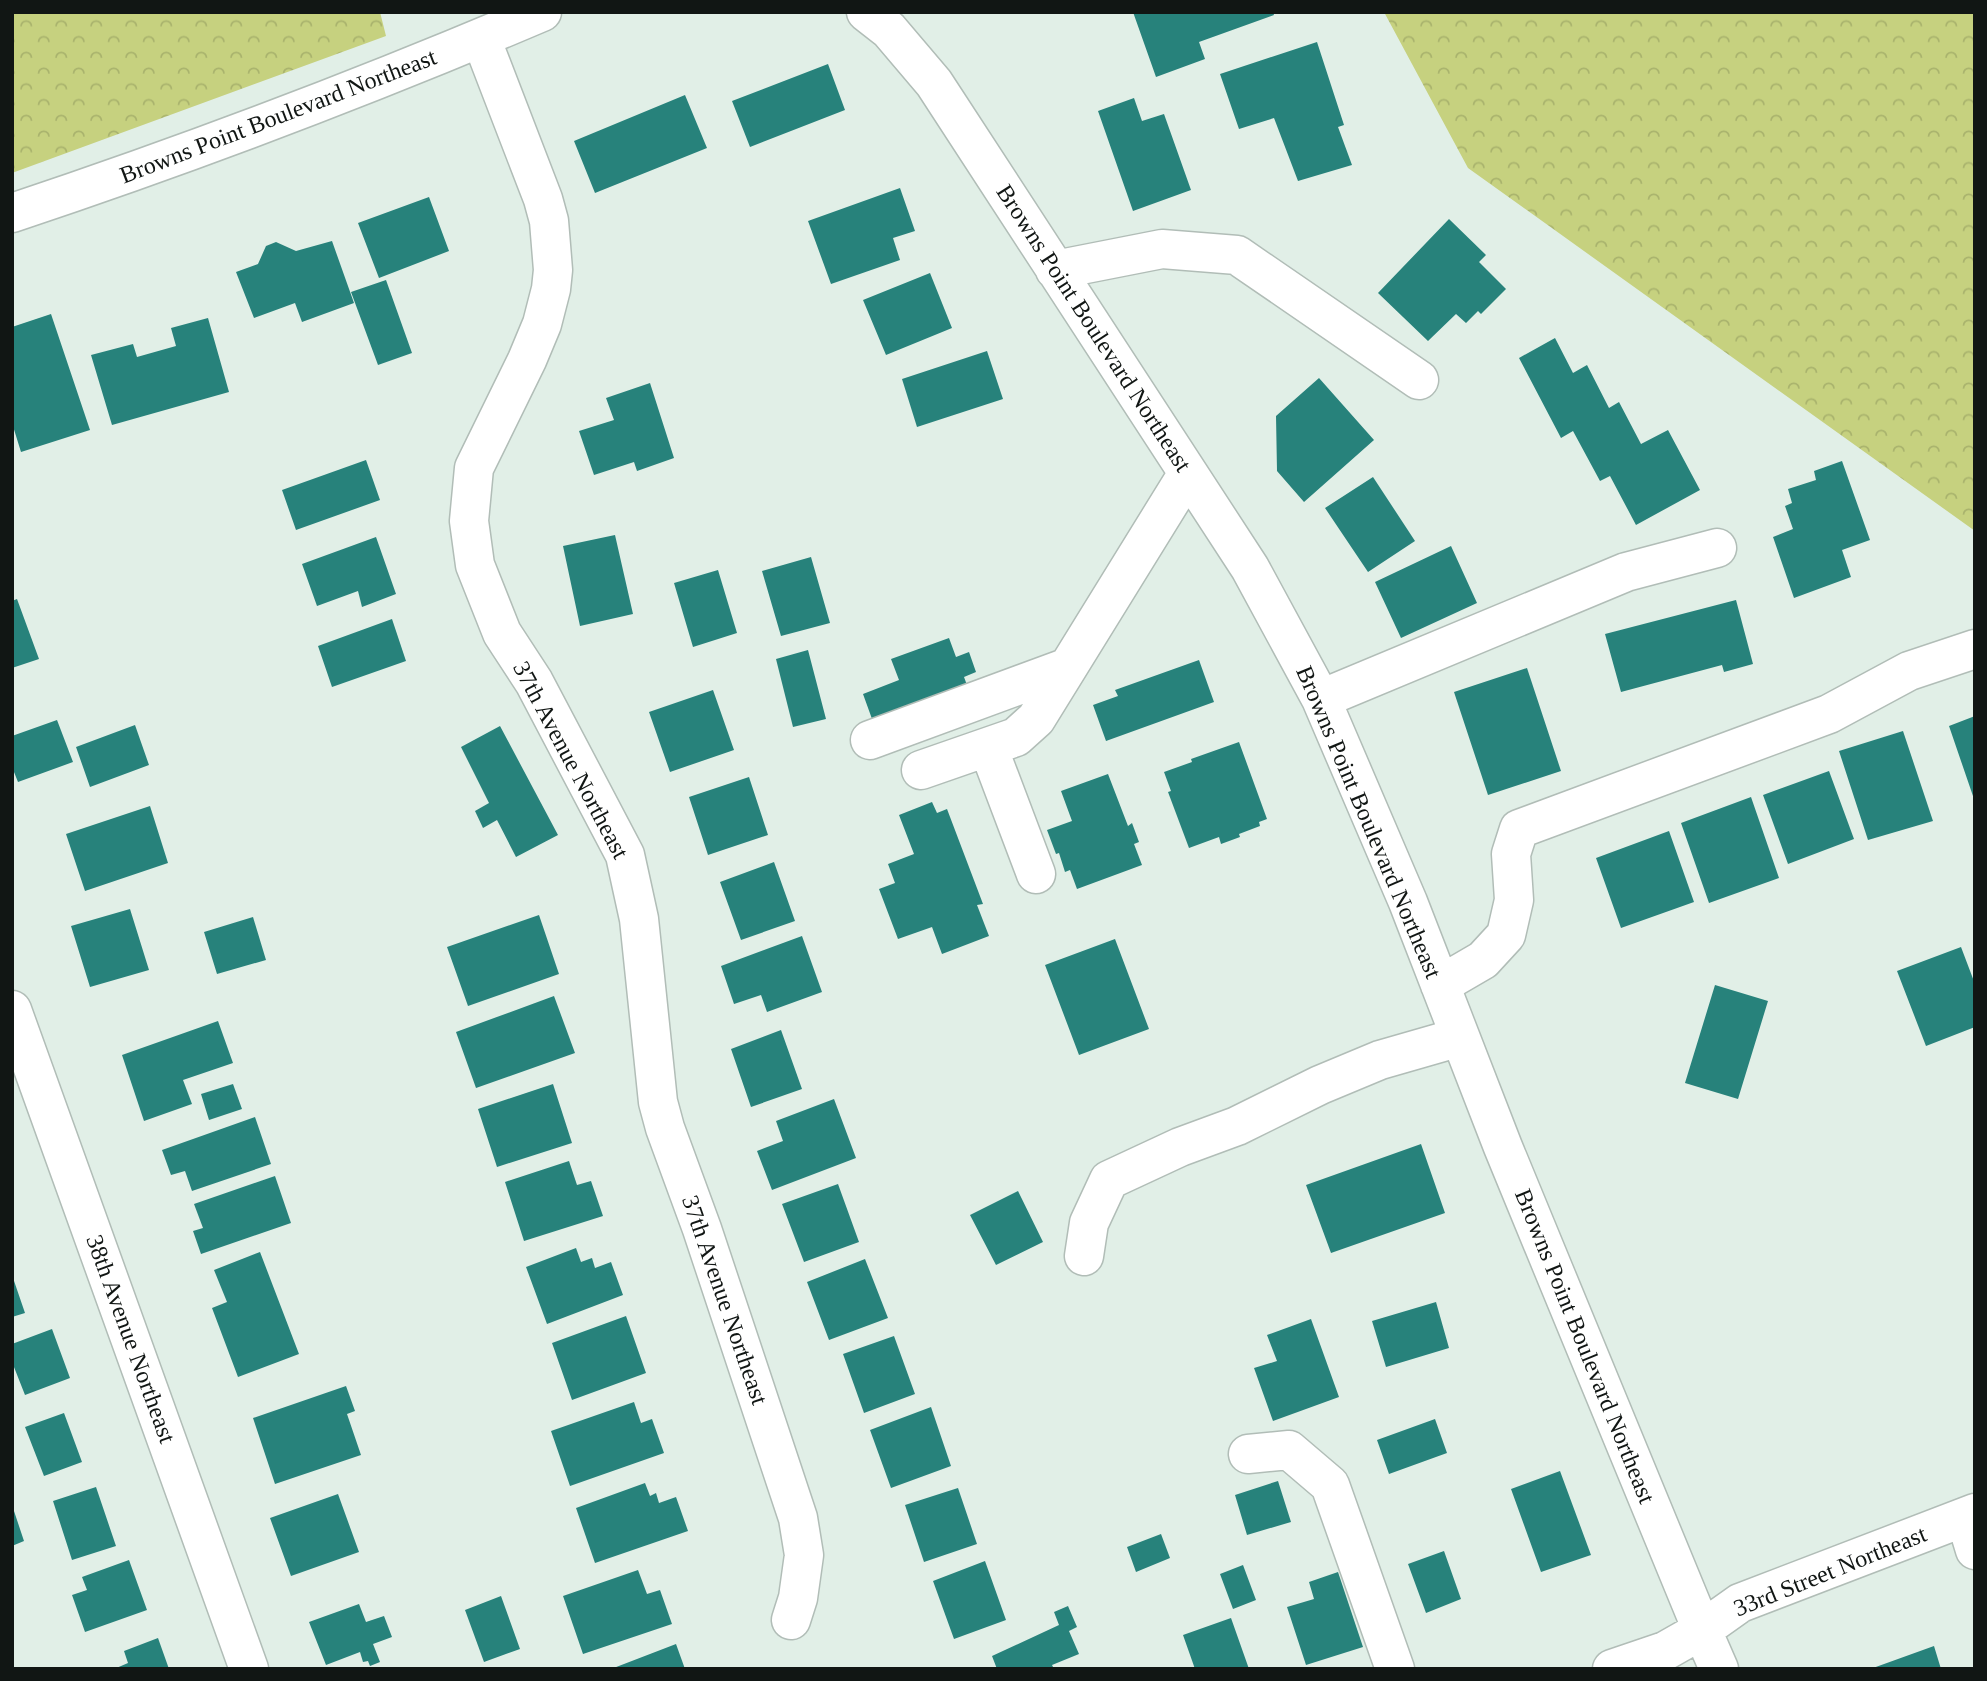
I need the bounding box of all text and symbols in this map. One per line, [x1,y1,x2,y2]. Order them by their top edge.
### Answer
street label: Browns Point Boulevard Northeast [116,43,440,188]
street label: Browns Point Boulevard Northeast [991,180,1197,477]
street label: 37th Avenue Northeast [508,657,634,863]
street label: Browns Point Boulevard Northeast [1291,662,1447,982]
street label: Browns Point Boulevard Northeast [1510,1185,1660,1507]
street label: 37th Avenue Northeast [677,1192,773,1408]
street label: 38th Avenue Northeast [81,1231,181,1447]
street label: 33rd Street Northeast [1730,1520,1930,1622]

